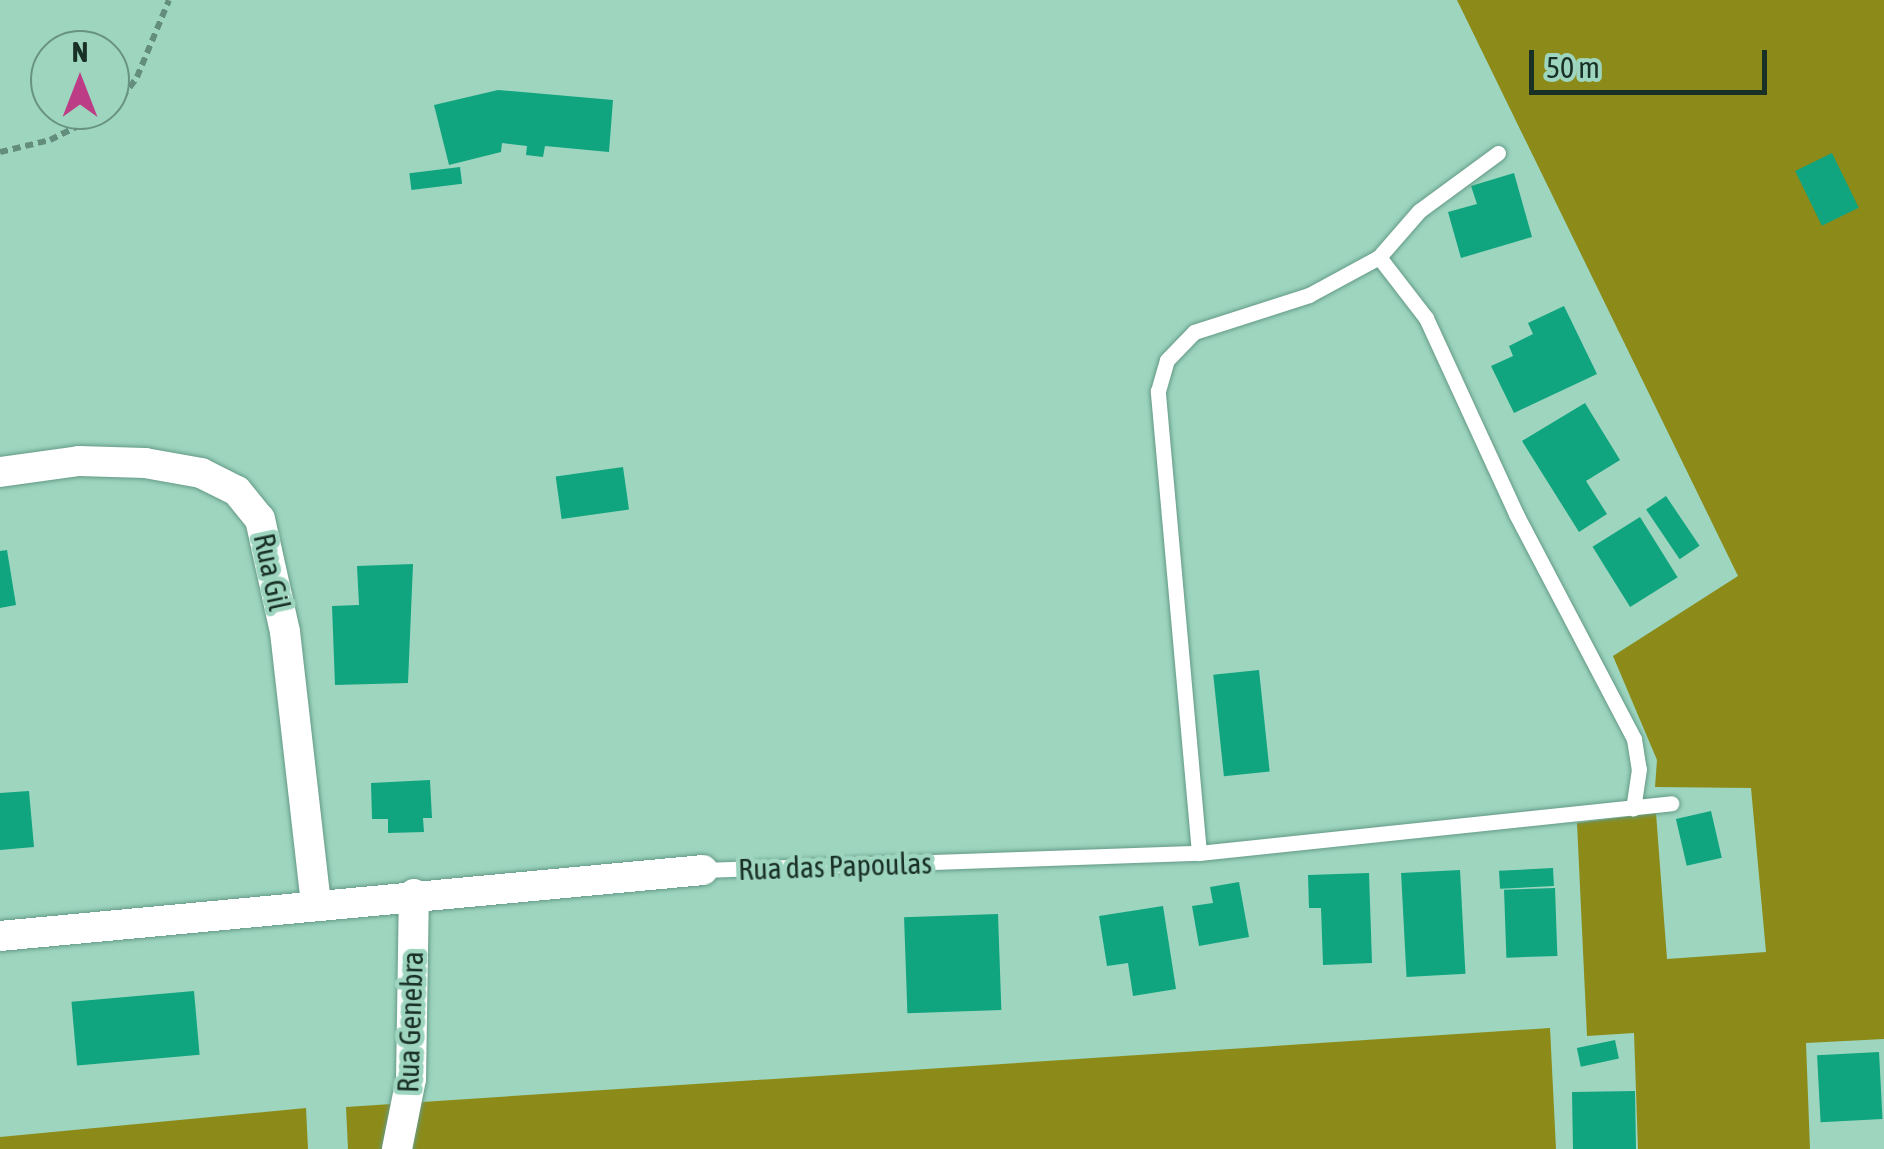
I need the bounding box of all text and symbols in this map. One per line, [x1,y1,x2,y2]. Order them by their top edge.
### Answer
north arrow [30,30,130,130]
scale bar [1534,30,1772,92]
text: N [72,36,88,68]
text: 50 m [1546,50,1600,84]
street label: Rua Gil [246,530,298,614]
street label: Rua das Papoulas [738,845,932,887]
street label: Rua Genebra [390,951,430,1093]

